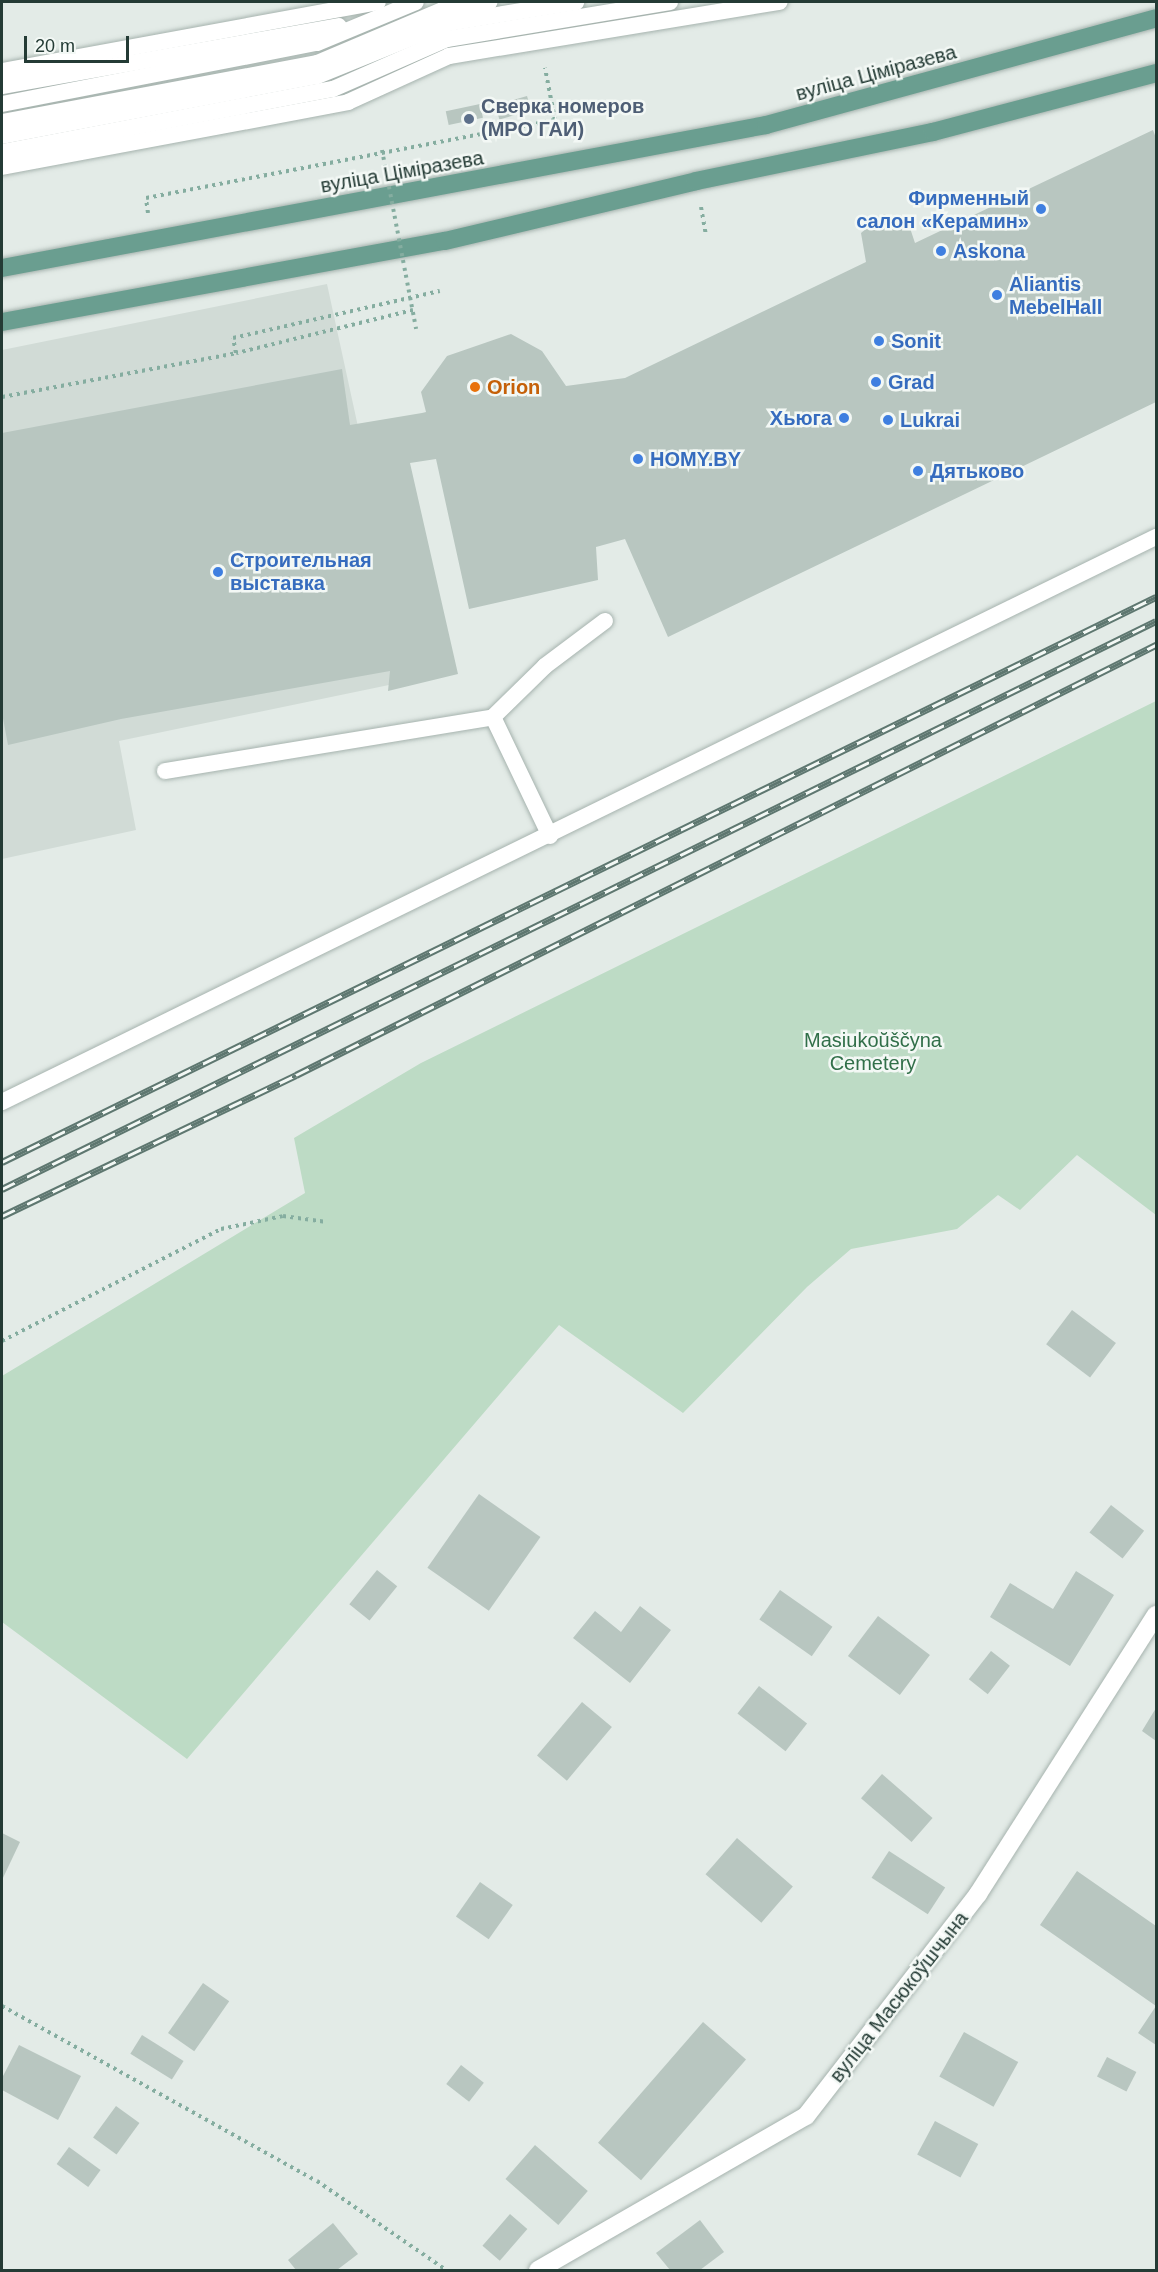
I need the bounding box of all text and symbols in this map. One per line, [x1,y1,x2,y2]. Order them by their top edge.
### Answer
scale bar [27,24,132,62]
text: 20 m [35,36,75,56]
street label: вуліца Ціміразева [793,40,959,106]
place label: Сверка номеров (МРО ГАИ) [481,95,644,142]
marker: Сверка номеров (МРО ГАИ) [462,112,476,126]
street label: вуліца Ціміразева [319,146,485,198]
place label: Фирменный салон «Керамин» [856,186,1029,233]
marker: Фирменный салон «Керамин» [1034,202,1048,216]
place label: Askona [953,239,1025,263]
marker: Askona [934,244,948,258]
place label: Aliantis MebelHall [1009,272,1102,319]
marker: Aliantis MebelHall [990,288,1004,302]
place label: Sonit [891,329,941,353]
marker: Sonit [872,334,886,348]
place label: Grad [888,370,935,394]
place label: Orion [487,375,540,399]
marker: Grad [869,375,883,389]
marker: Orion [468,380,482,394]
place label: Хьюга [770,406,832,430]
place label: Lukrai [900,408,960,432]
marker: Хьюга [837,411,851,425]
marker: Lukrai [881,413,895,427]
place label: HOMY.BY [650,447,741,471]
marker: HOMY.BY [631,452,645,466]
place label: Дятьково [930,459,1024,483]
marker: Дятьково [911,464,925,478]
place label: Строительная выставка [230,548,372,595]
marker: Строительная выставка [211,565,225,579]
park label: Masiukoŭščyna Cemetery [804,1029,942,1076]
street label: вуліца Масюкоўшчына [825,1907,973,2087]

